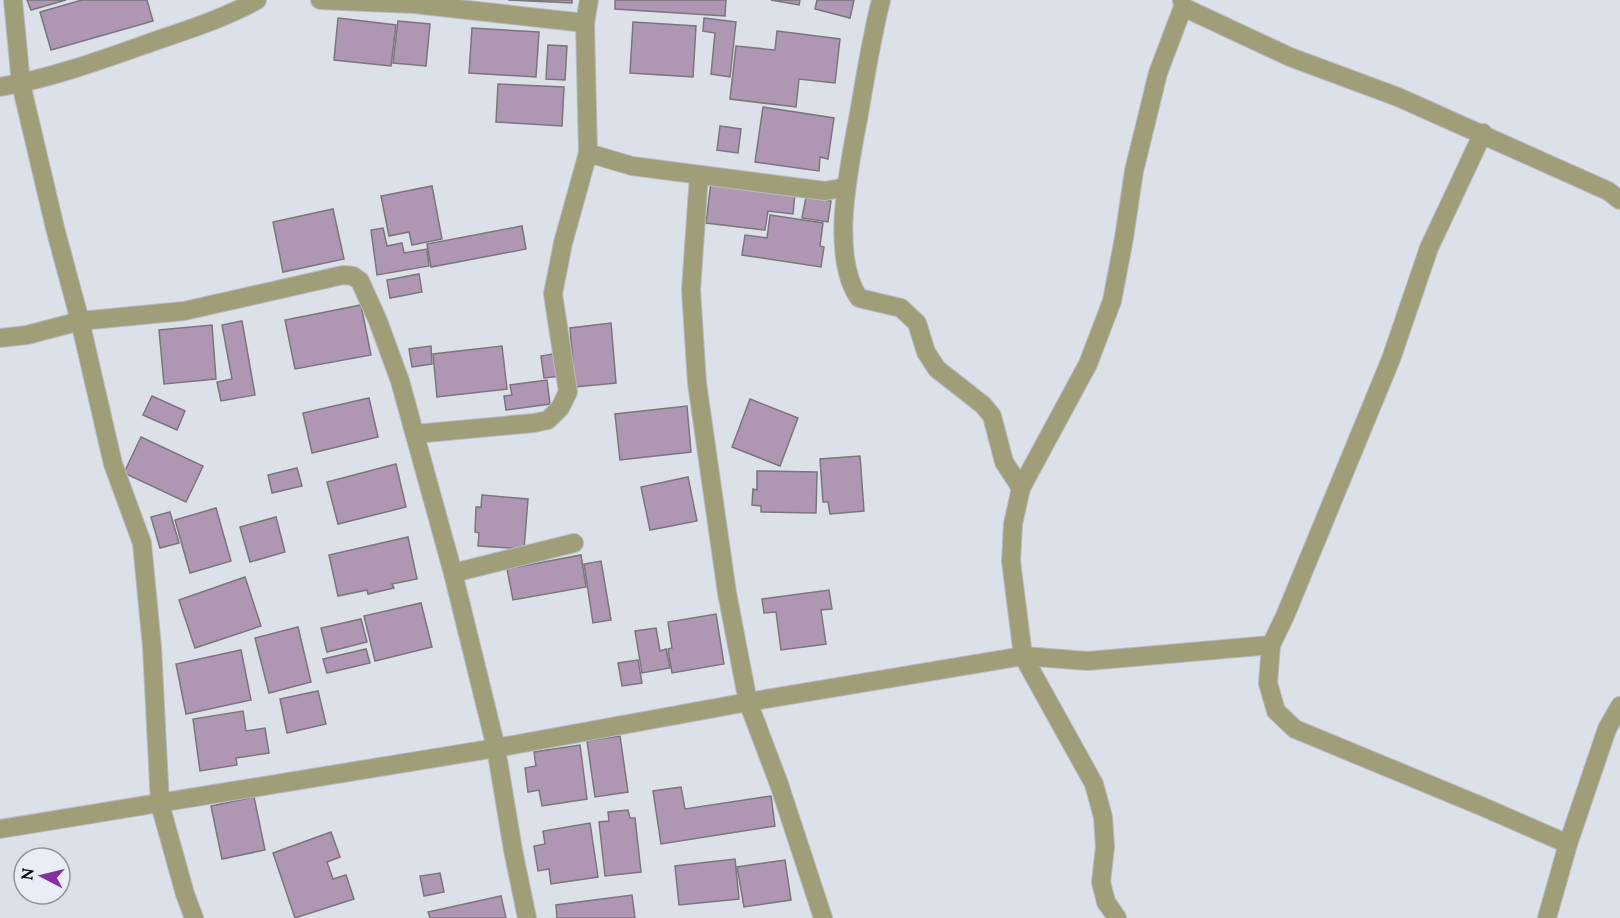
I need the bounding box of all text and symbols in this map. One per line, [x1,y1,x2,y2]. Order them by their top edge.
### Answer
north arrow [12,846,72,906]
text: N [16,867,38,882]

